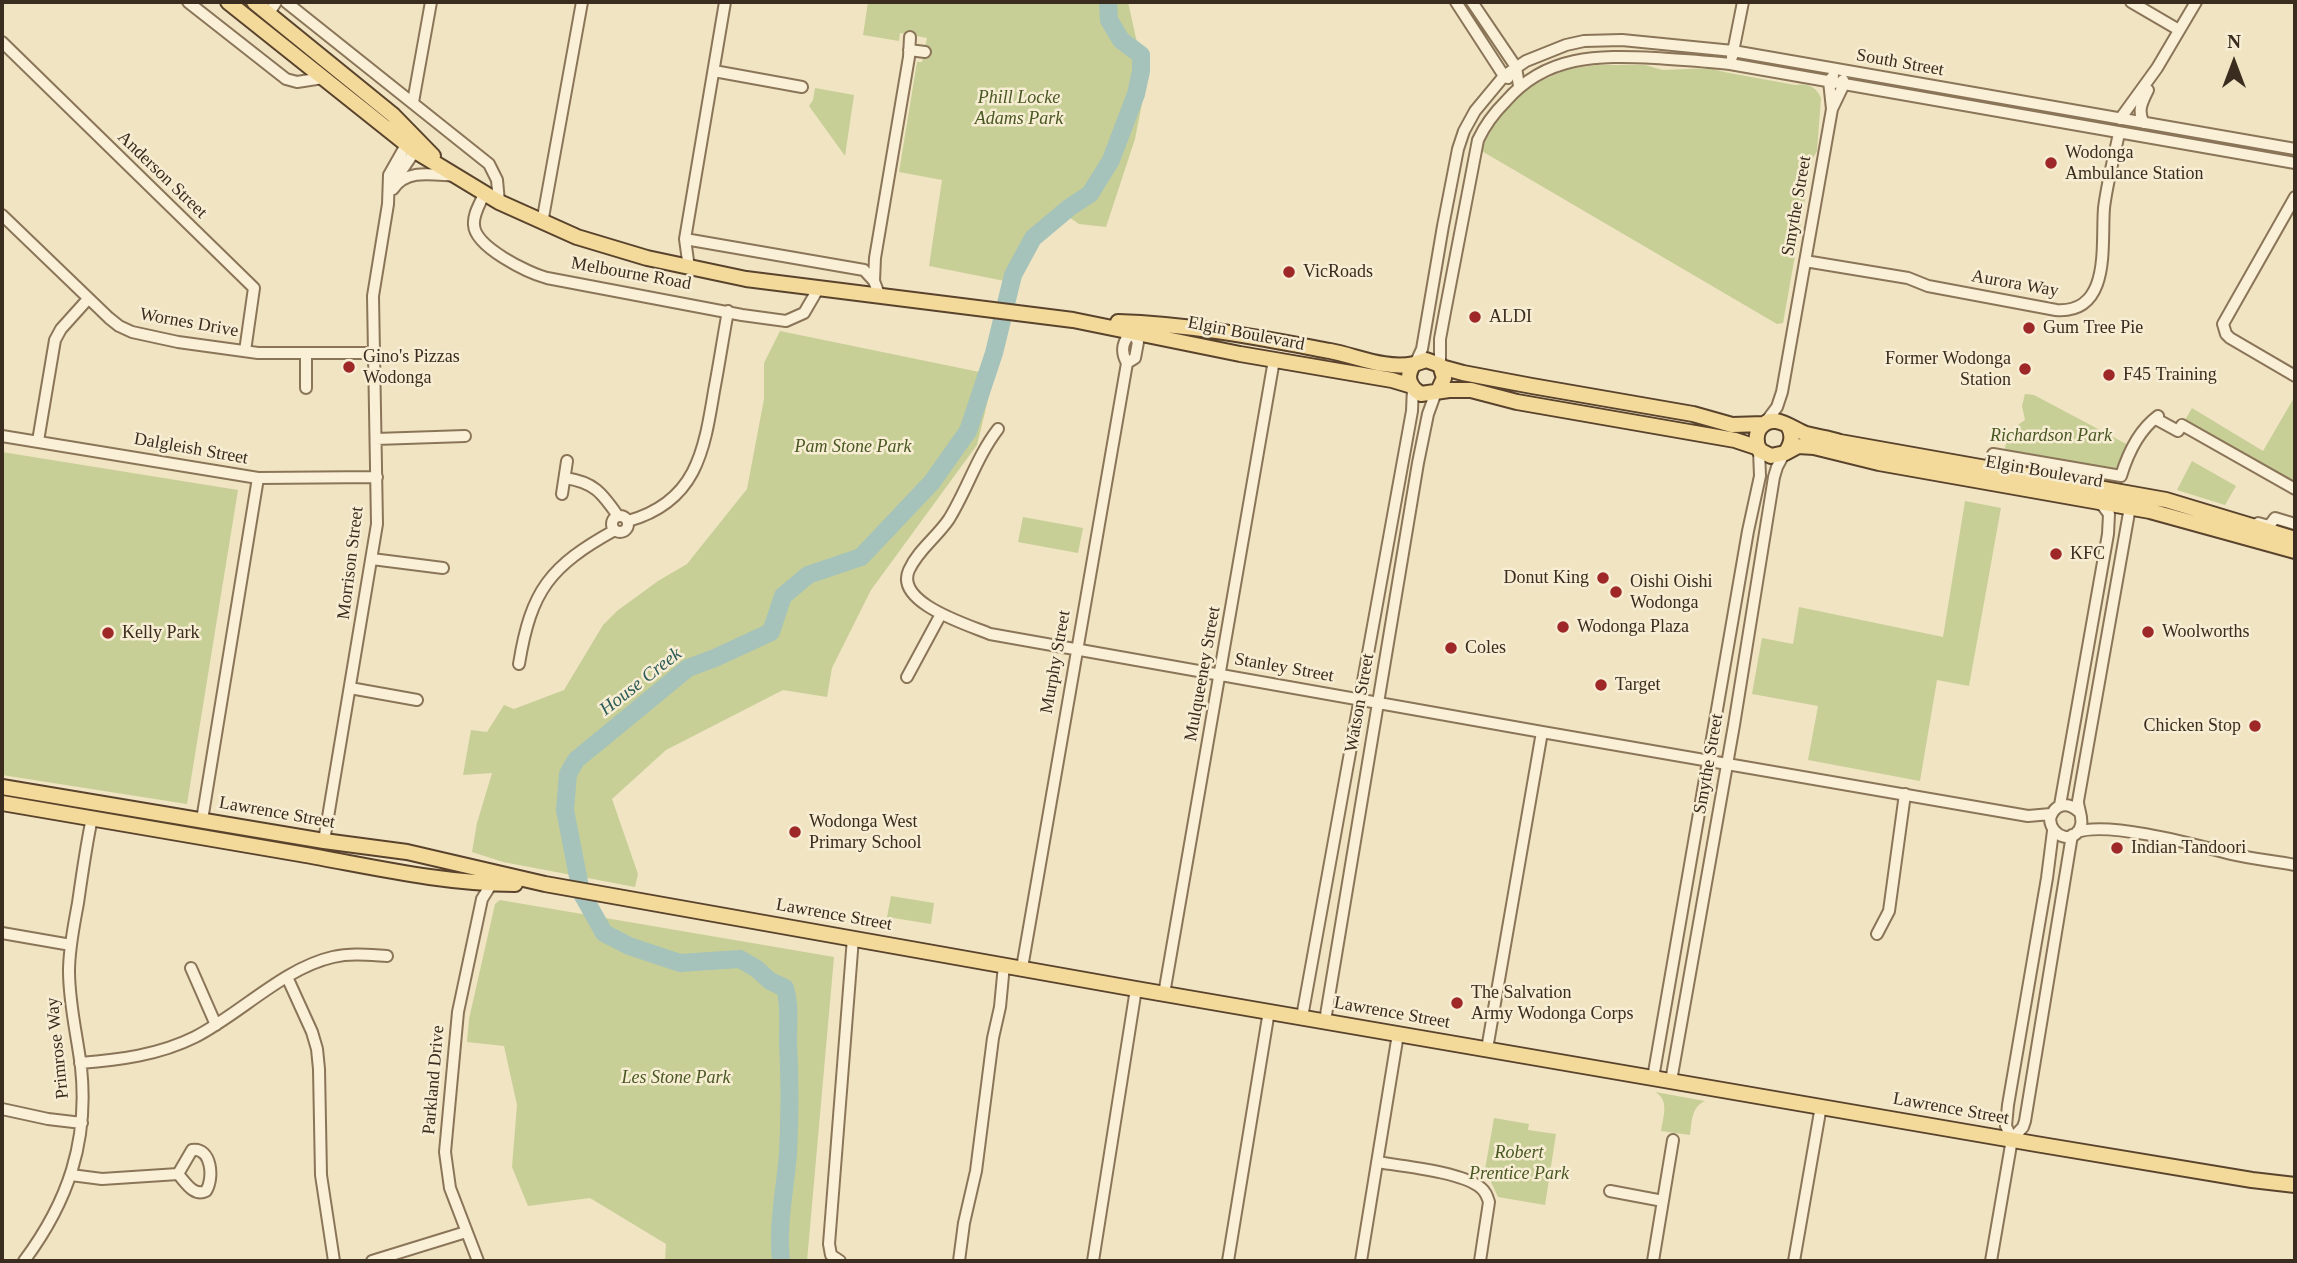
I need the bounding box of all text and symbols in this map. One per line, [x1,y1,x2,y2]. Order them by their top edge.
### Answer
north arrow [2199,28,2269,98]
text: N [2227,31,2241,52]
street label: South Street [1855,45,1945,81]
park label: Phill Locke Adams Park [975,87,1063,130]
street label: Anderson Street [113,127,211,223]
place label: Wodonga Ambulance Station [2065,142,2203,184]
street label: Smythe Street [1778,154,1816,258]
marker: Wodonga Ambulance Station [2043,155,2059,171]
street label: Melbourne Road [569,253,693,295]
place label: VicRoads [1303,261,1373,283]
marker: VicRoads [1281,264,1297,280]
street label: Aurora Way [1970,266,2060,302]
street label: Wornes Drive [138,304,240,342]
place label: ALDI [1489,306,1532,328]
marker: ALDI [1467,309,1483,325]
street label: Elgin Boulevard [1186,312,1306,356]
place label: Gum Tree Pie [2043,317,2143,339]
marker: Gum Tree Pie [2021,320,2037,336]
place label: Gino's Pizzas Wodonga [363,346,460,388]
place label: Former Wodonga Station [1885,348,2011,390]
marker: Gino's Pizzas Wodonga [341,359,357,375]
marker: Former Wodonga Station [2017,361,2033,377]
place label: F45 Training [2123,364,2217,386]
marker: F45 Training [2101,367,2117,383]
park label: Richardson Park [1990,425,2112,447]
street label: Dalgleish Street [132,428,250,470]
park label: Pam Stone Park [795,436,911,458]
street label: Elgin Boulevard [1984,451,2104,493]
street label: Morrison Street [333,505,369,621]
place label: KFC [2070,543,2105,565]
marker: KFC [2048,546,2064,562]
place label: Donut King [1504,567,1589,589]
marker: Donut King [1595,570,1611,586]
place label: Oishi Oishi Wodonga [1630,571,1713,614]
marker: Oishi Oishi Wodonga [1608,584,1624,600]
street label: Mulqueeney Street [1181,605,1225,743]
street label: Murphy Street [1036,609,1076,715]
place label: Wodonga Plaza [1577,616,1689,638]
marker: Wodonga Plaza [1555,619,1571,635]
place label: Woolworths [2162,621,2250,643]
place label: Kelly Park [122,622,199,644]
marker: Woolworths [2140,624,2156,640]
marker: Kelly Park [100,625,116,641]
place label: Coles [1465,637,1506,659]
marker: Coles [1443,640,1459,656]
water label: House Creek [595,643,687,721]
street label: Stanley Street [1233,649,1335,687]
street label: Watson Street [1341,652,1379,754]
place label: Target [1615,674,1660,696]
marker: Target [1593,677,1609,693]
street label: Smythe Street [1690,712,1728,816]
place label: Chicken Stop [2144,715,2241,737]
marker: Chicken Stop [2247,718,2263,734]
street label: Lawrence Street [217,792,337,834]
place label: Wodonga West Primary School [809,811,921,854]
marker: Wodonga West Primary School [787,824,803,840]
place label: Indian Tandoori [2131,837,2246,859]
marker: Indian Tandoori [2109,840,2125,856]
street label: Lawrence Street [774,894,894,936]
place label: The Salvation Army Wodonga Corps [1471,982,1634,1024]
street label: Lawrence Street [1332,992,1452,1034]
marker: The Salvation Army Wodonga Corps [1449,995,1465,1011]
street label: Primrose Way [42,996,74,1100]
street label: Parkland Drive [418,1025,450,1135]
park label: Les Stone Park [622,1067,730,1089]
street label: Lawrence Street [1891,1088,2011,1130]
park label: Robert Prentice Park [1469,1142,1569,1184]

